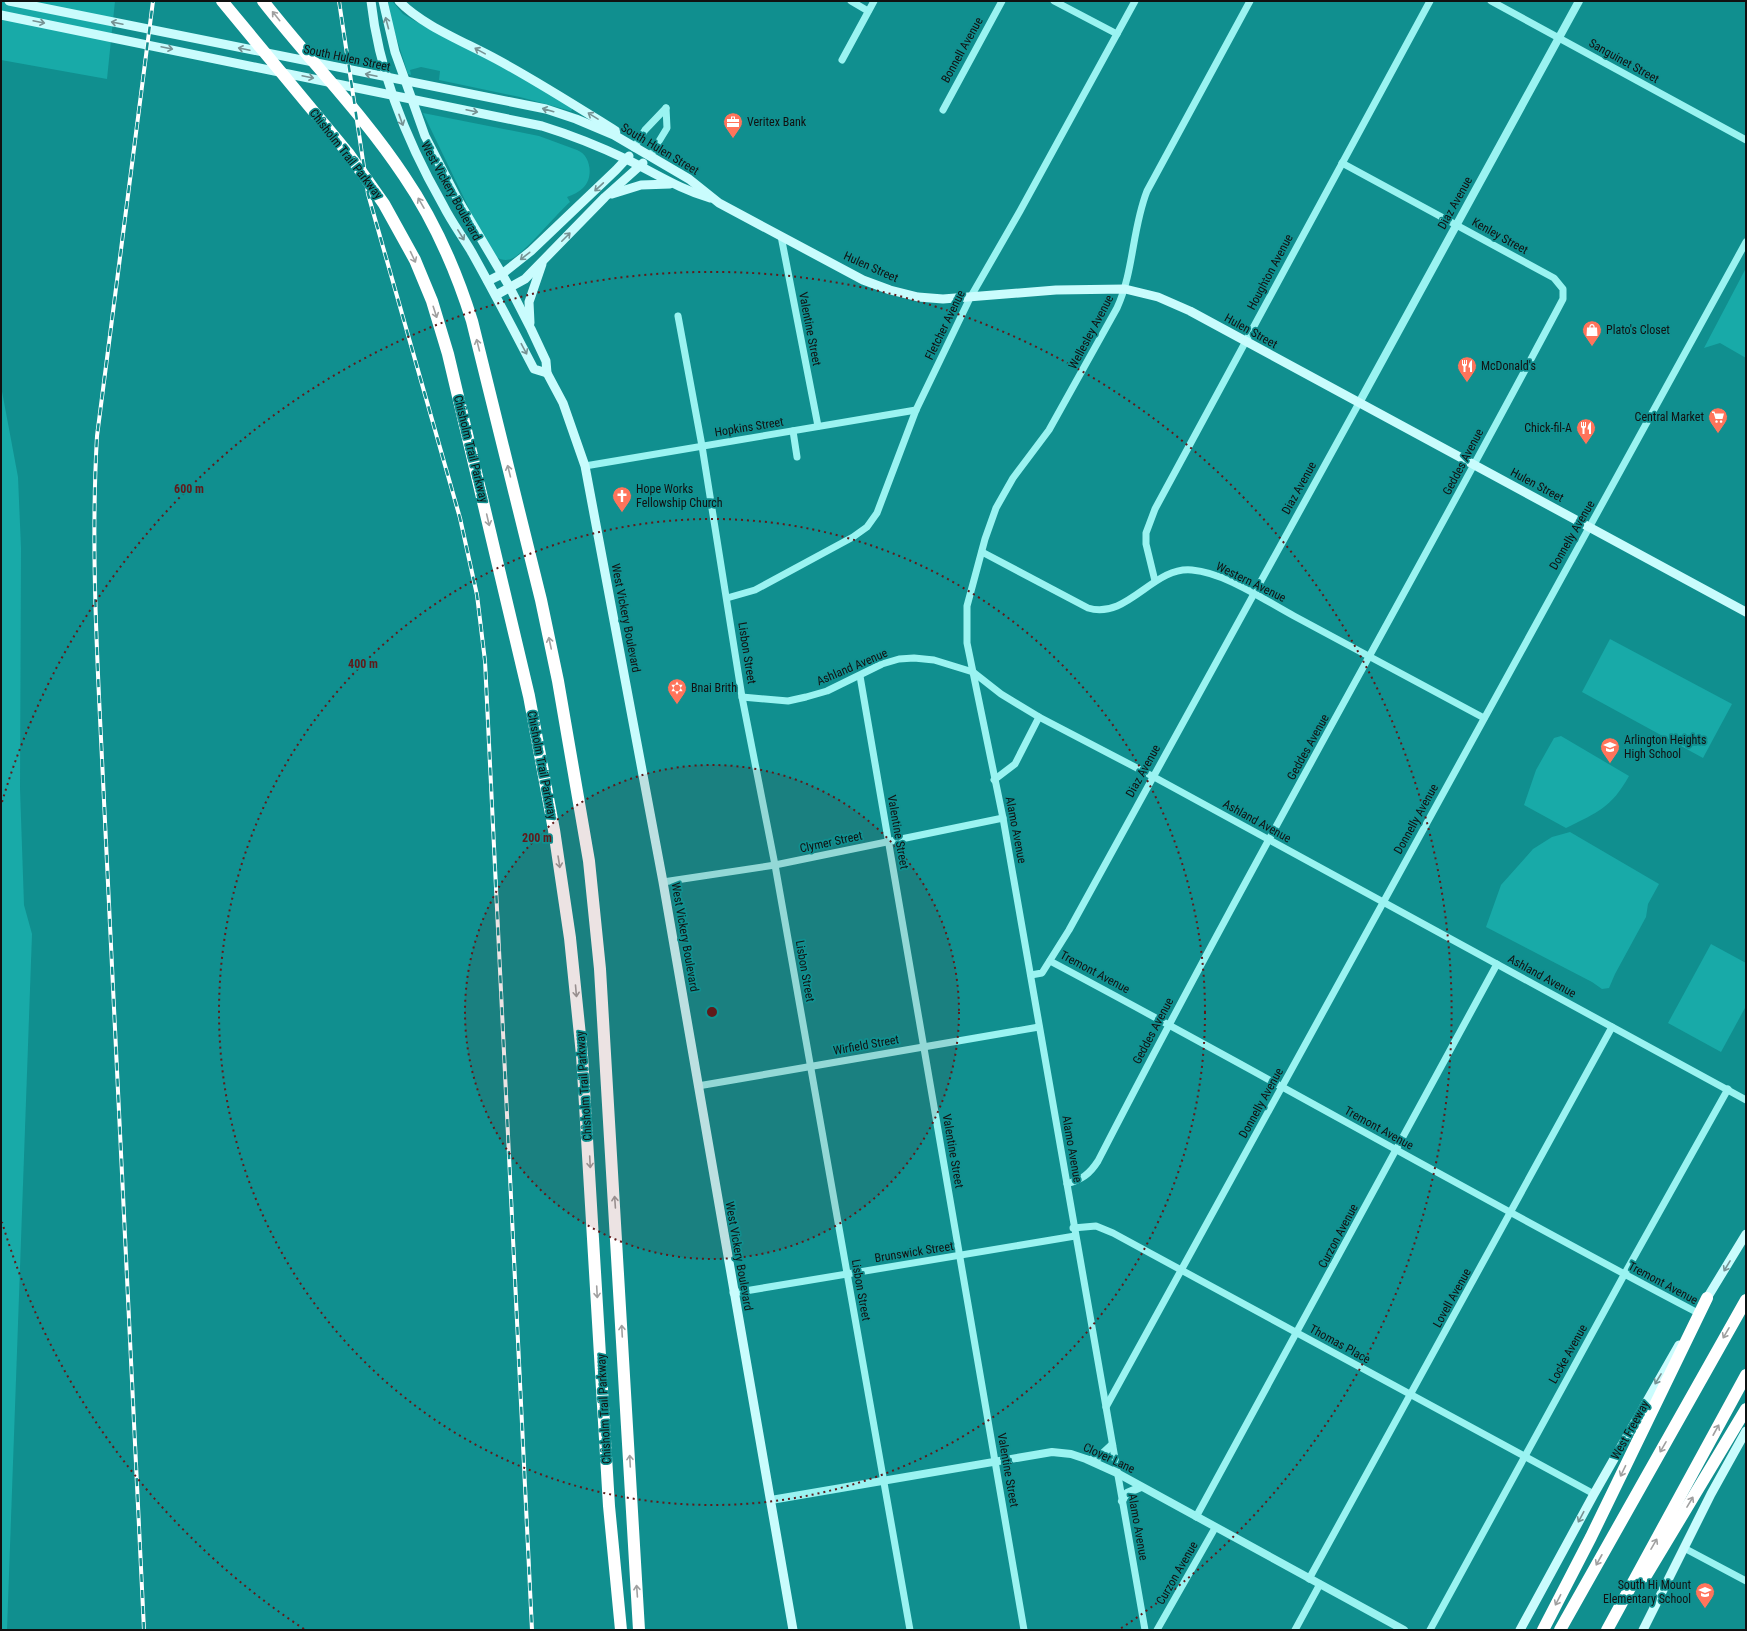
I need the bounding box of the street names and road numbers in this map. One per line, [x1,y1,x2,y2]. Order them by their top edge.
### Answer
street label: Bonnell Avenue [938,15,986,85]
street label: Sanguinet Street [1586,36,1662,86]
street label: South Hulen Street [302,42,392,74]
street label: Chisholm Trail Parkway [307,106,385,202]
street label: South Hulen Street [618,120,702,178]
street label: West Vickery Boulevard [418,139,484,243]
street label: Diaz Avenue [1435,174,1475,232]
street label: Kenley Street [1469,215,1531,257]
street label: Houghton Avenue [1244,232,1296,312]
street label: Hulen Street [842,249,901,285]
street label: Fletcher Avenue [922,288,968,362]
street label: Valentine Street [796,291,824,368]
street label: Wellesley Avenue [1066,292,1117,371]
street label: Hulen Street [1222,311,1280,351]
street label: Chisholm Trail Parkway [451,394,491,504]
street label: Hopkins Street [713,415,785,439]
street label: Geddes Avenue [1440,426,1486,498]
street label: Diaz Avenue [1279,459,1319,517]
street label: Hulen Street [1508,465,1566,505]
street label: Donnelly Avenue [1546,497,1598,572]
street label: Western Avenue [1214,559,1289,605]
street label: West Vickery Boulevard [609,562,643,674]
street label: Lisbon Street [735,621,759,685]
street label: Ashland Avenue [814,646,890,688]
street label: Chisholm Trail Parkway [525,710,559,820]
street label: Geddes Avenue [1284,711,1332,782]
street label: Diaz Avenue [1123,742,1163,800]
street label: Donnelly Avenue [1391,781,1441,856]
street label: Valentine Street [885,794,911,871]
street label: Alamo Avenue [1003,795,1029,865]
street label: Ashland Avenue [1220,797,1294,846]
street label: Clymer Street [798,828,864,855]
street label: West Vickery Boulevard [668,881,702,993]
street label: Lisbon Street [793,939,817,1003]
street label: Tremont Avenue [1058,948,1132,996]
street label: Ashland Avenue [1505,952,1579,1001]
street label: Geddes Avenue [1130,995,1176,1067]
street label: Chisholm Trail Parkway [573,1031,595,1141]
street label: Wirfield Street [832,1032,900,1058]
street label: Donnelly Avenue [1236,1065,1286,1140]
street label: Tremont Avenue [1342,1103,1416,1153]
street label: Valentine Street [940,1113,966,1190]
street label: Alamo Avenue [1059,1114,1085,1184]
street label: West Vickery Boulevard [722,1200,756,1312]
street label: Curzon Avenue [1315,1201,1361,1270]
street label: Brunswick Street [874,1239,955,1265]
street label: Lisbon Street [849,1258,873,1322]
street label: Tremont Avenue [1626,1259,1700,1307]
street label: Lovell Avenue [1430,1266,1474,1330]
street label: Thomas Place [1307,1322,1373,1367]
street label: Locke Avenue [1546,1322,1590,1386]
street label: Chisholm Trail Parkway [594,1354,614,1464]
street label: West Freeway [1608,1398,1652,1462]
street label: Valentine Street [995,1432,1021,1509]
street label: Clover Lane [1081,1440,1137,1476]
street label: Alamo Avenue [1125,1492,1151,1562]
street label: Curzon Avenue [1153,1539,1201,1607]

